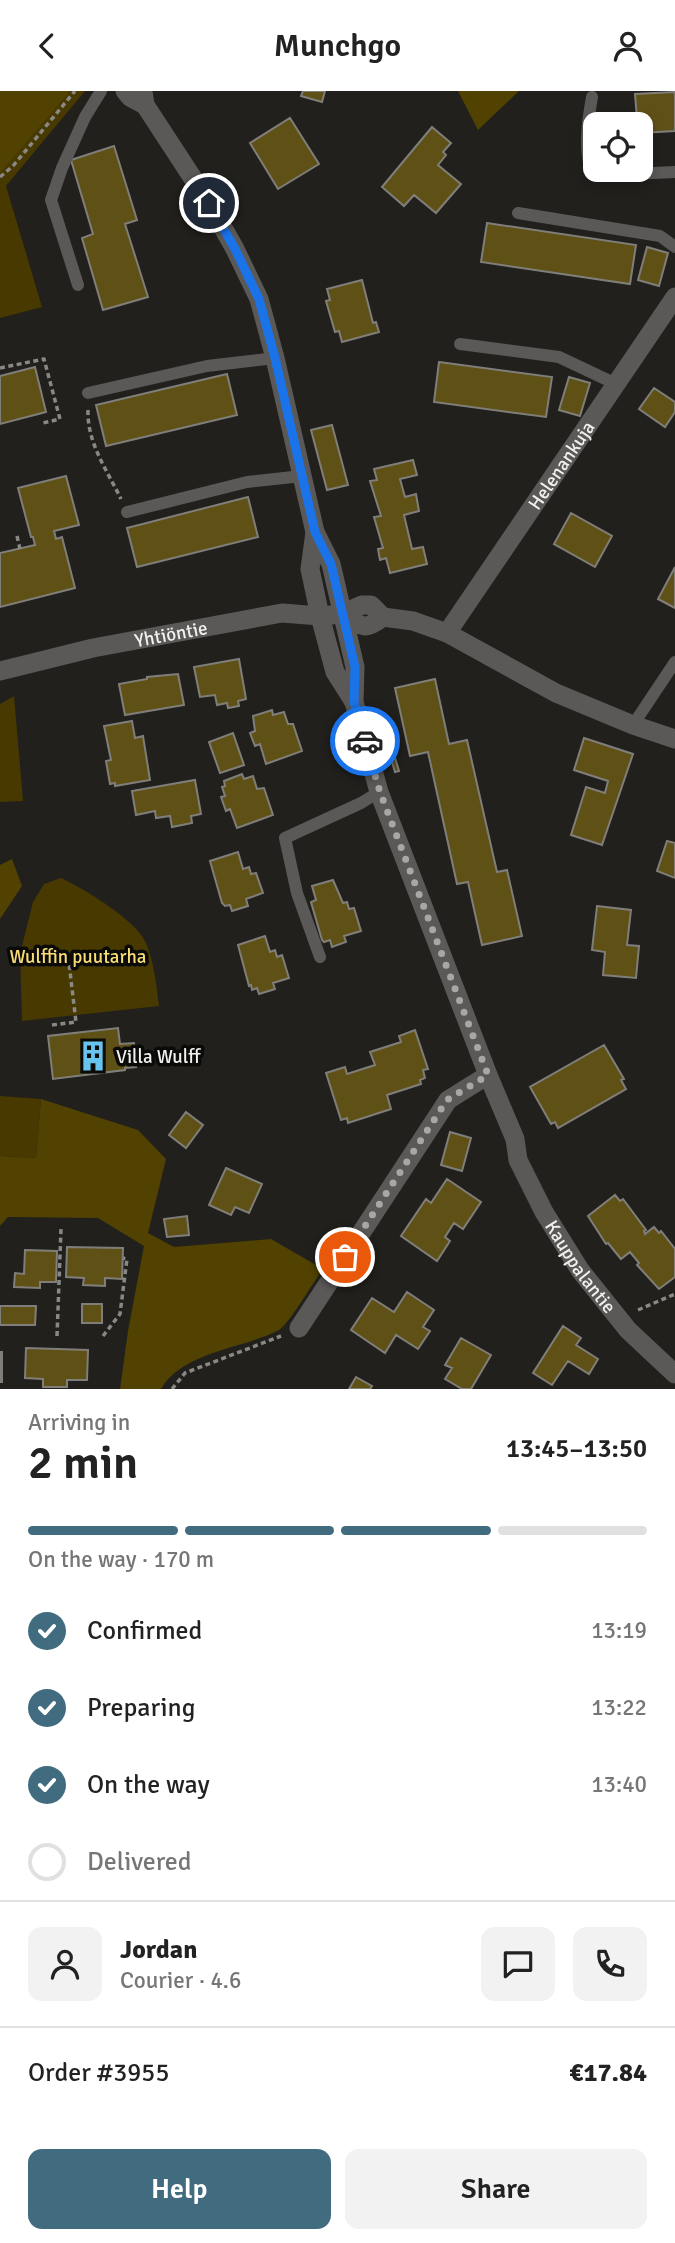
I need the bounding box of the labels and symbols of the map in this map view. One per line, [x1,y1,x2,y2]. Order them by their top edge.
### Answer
pin [179,173,239,233]
street label: Helenankuja [523,417,600,515]
street label: Yhtiöntie [133,616,209,653]
courier [330,706,400,776]
park label: Wulffin puutarha [10,945,146,969]
building icon: Villa Wulff [76,1039,110,1073]
place label: Villa Wulff [116,1045,201,1069]
street label: Kauppalantie [539,1216,621,1318]
pin [315,1227,375,1287]

